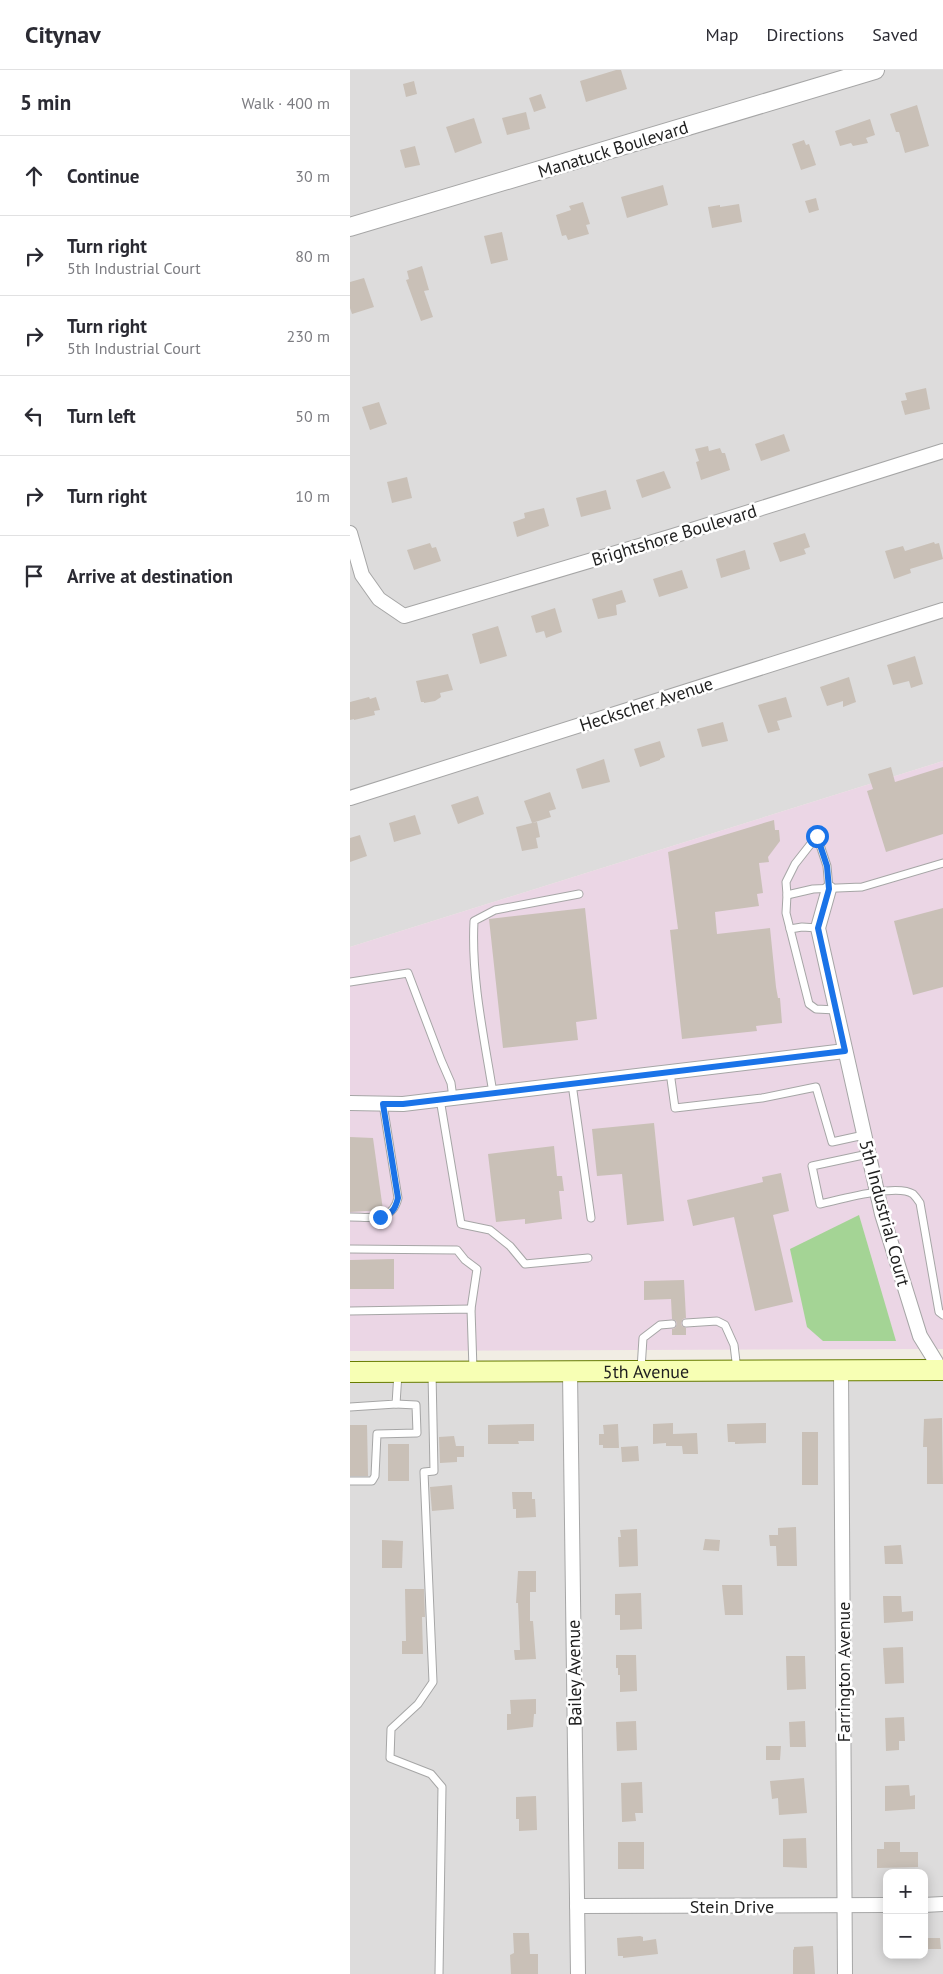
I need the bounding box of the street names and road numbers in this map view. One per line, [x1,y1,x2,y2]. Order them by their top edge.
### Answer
street label: Manatuck Boulevard [535,115,691,183]
street label: Brightshore Boulevard [589,499,759,571]
street label: Heckscher Avenue [576,672,716,736]
street label: 5th Industrial Court [854,1137,916,1289]
street label: 5th Avenue [603,1359,689,1383]
street label: Farrington Avenue [832,1602,855,1742]
street label: Bailey Avenue [562,1620,586,1726]
street label: Stein Drive [690,1895,774,1918]

